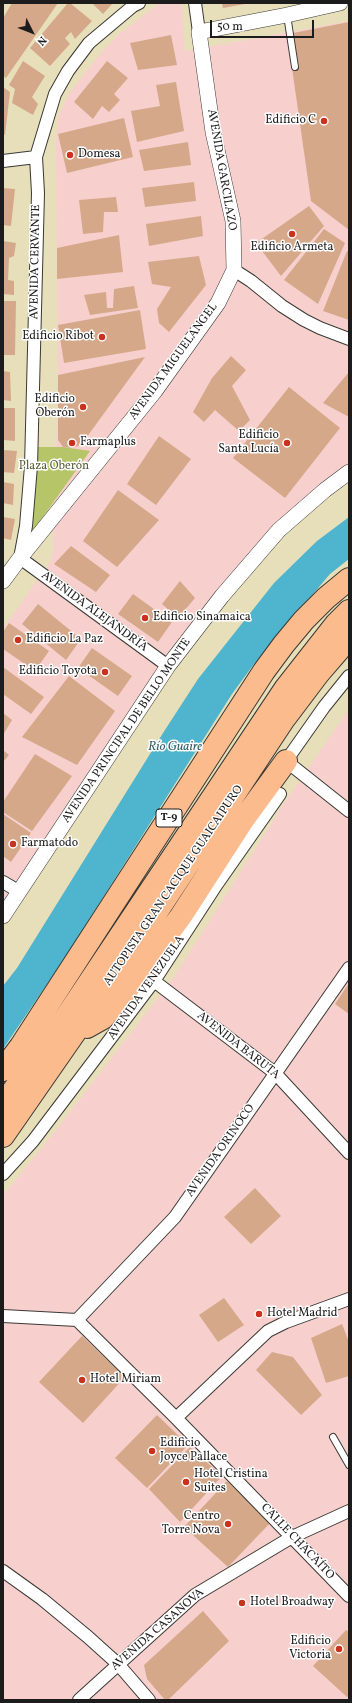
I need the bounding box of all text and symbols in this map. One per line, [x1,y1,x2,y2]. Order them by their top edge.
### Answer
north arrow [12,12,52,52]
scale bar [212,12,316,38]
text: 50 m [217,19,243,35]
text: N [33,32,50,48]
street label: AVENIDA GARCILAZO [203,108,239,232]
place label: Edificio C [265,114,316,128]
marker: Edificio C [319,116,329,126]
place label: Domesa [78,148,121,162]
marker: Domesa [65,150,75,160]
street label: AVENIDA CERVANTE [28,204,44,320]
marker: Edificio Armeta [287,229,297,239]
place label: Edificio Armeta [251,241,333,255]
street label: AVENIDA MIGUELANGEL [127,301,221,423]
place label: Edificio Ribot [22,330,94,344]
marker: Edificio Ribot [97,332,107,342]
place label: Edificio Oberón [35,393,75,421]
marker: Edificio Oberón [78,402,88,412]
place label: Edificio Santa Lucía [218,429,279,457]
place label: Farmaplus [80,436,136,450]
marker: Farmaplus [67,438,77,448]
marker: Edificio Santa Lucía [282,438,292,448]
park label: Plaza Oberón [19,460,89,474]
street label: AVENIDA ALEJANDRÍA [38,569,150,655]
place label: Edificio Sinamaica [153,611,251,625]
marker: Edificio Sinamaica [140,613,150,623]
place label: Edificio La Paz [26,633,103,647]
marker: Edificio La Paz [13,635,23,645]
street label: AVENIDA PRINCIPAL DE BELLO MONTE [60,636,194,826]
place label: Edificio Toyota [19,665,97,679]
marker: Edificio Toyota [100,667,110,677]
water label: Río Guaire [148,740,202,756]
street label: AUTOPISTA GRAN CACIQUE GUAICAIPURO [101,783,247,989]
road number: T-9 [156,809,182,827]
place label: Farmatodo [21,837,78,851]
marker: Farmatodo [8,839,18,849]
street label: AVENIDA VENEZUELA [105,933,189,1043]
street label: AVENIDA BARUTA [194,1009,282,1083]
street label: AVENIDA ORINOCO [184,1102,258,1200]
place label: Hotel Madrid [267,1307,338,1321]
marker: Hotel Madrid [254,1309,264,1319]
place label: Hotel Miriam [90,1373,161,1387]
marker: Hotel Miriam [77,1375,87,1385]
place label: Edificio Joyce Pallace [160,1437,227,1465]
marker: Edificio Joyce Pallace [147,1446,157,1456]
place label: Hotel Cristina Suites [194,1468,268,1496]
marker: Hotel Cristina Suites [181,1477,191,1487]
street label: CALLE CHACAÍTO [257,1501,337,1583]
place label: Centro Torre Nova [162,1510,220,1538]
marker: Centro Torre Nova [223,1519,233,1529]
street label: AVENIDA CASANOVA [109,1586,207,1674]
place label: Hotel Broadway [250,1596,334,1610]
marker: Hotel Broadway [237,1598,247,1608]
place label: Edificio Victoria [289,1635,331,1663]
marker: Edificio Victoria [334,1644,344,1654]

